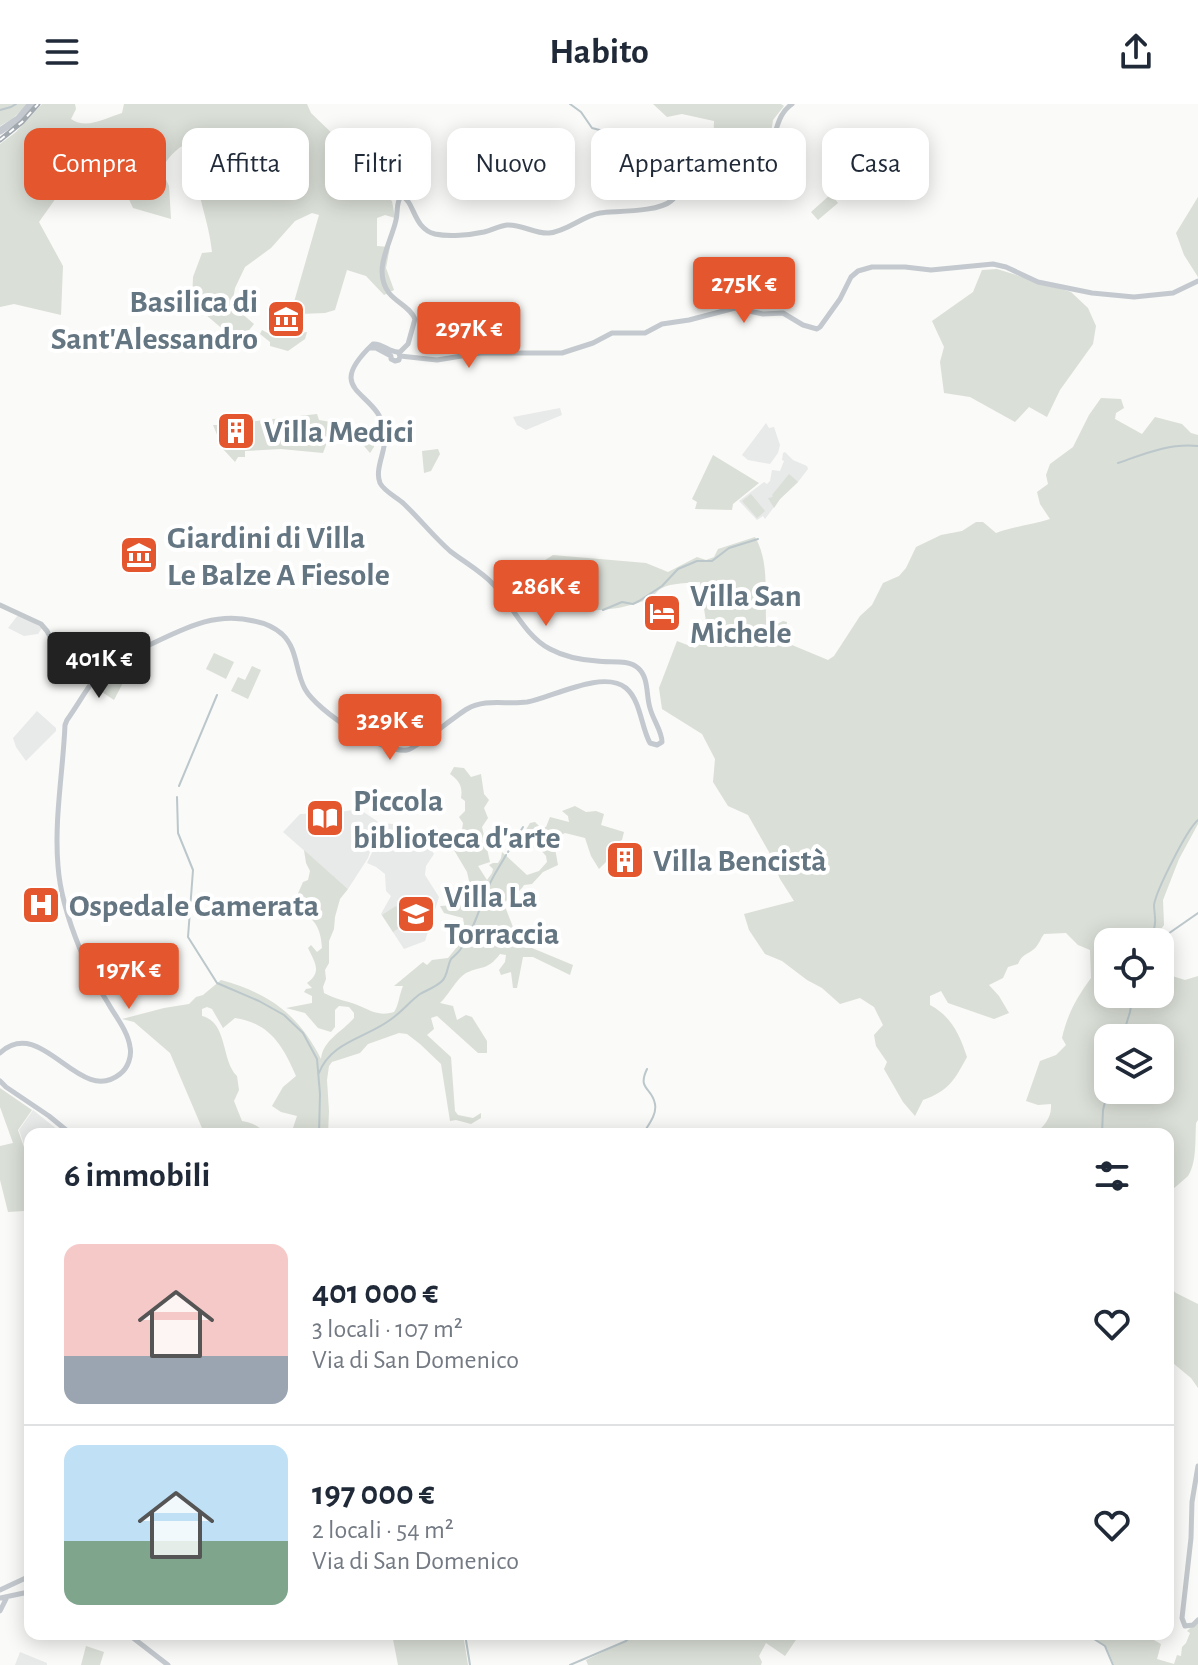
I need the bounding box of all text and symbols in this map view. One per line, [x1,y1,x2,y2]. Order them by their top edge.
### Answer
icon: menu [40,30,84,74]
icon: share [1114,30,1158,74]
text: Habito [549,34,649,70]
chip: Compra [24,128,166,200]
chip: Affitta [182,128,309,200]
chip: Filtri [325,128,431,200]
chip: Nuovo [447,128,575,200]
chip: Appartamento [591,128,806,200]
chip: Casa [822,128,929,200]
pin: 275K € [679,257,809,325]
text: 275K € [711,270,777,296]
place label: Basilica di Sant'Alessandro [51,286,258,355]
museum icon: Basilica di Sant'Alessandro [265,298,307,340]
pin: 297K € [404,302,534,370]
text: 297K € [435,315,503,341]
building icon: Villa Medici [215,410,257,452]
place label: Villa Medici [264,416,414,448]
place label: Giardini di Villa Le Balze A Fiesole [167,522,390,591]
museum icon: Giardini di Villa Le Balze A Fiesole [118,534,160,576]
pin: 286K € [481,560,611,628]
text: 286K € [512,573,580,599]
place label: Villa San Michele [690,580,802,649]
hotel icon: Villa San Michele [641,592,683,634]
pin: 401K € [34,632,164,700]
text: 401K € [65,645,133,671]
pin: 329K € [325,694,455,762]
text: 329K € [356,707,424,733]
place label: Piccola biblioteca d'arte [353,785,561,854]
library icon: Piccola biblioteca d'arte [304,797,346,839]
building icon: Villa Bencistà [604,839,646,881]
place label: Villa Bencistà [653,845,827,877]
place label: Villa La Torraccia [444,881,559,950]
hospital icon: Ospedale Camerata [20,884,62,926]
place label: Ospedale Camerata [69,890,319,922]
school or university icon: Villa La Torraccia [395,893,437,935]
map controls [1094,928,1174,1104]
button: locate [1094,928,1174,1008]
pin: 197K € [64,943,194,1011]
text: 197K € [97,956,161,982]
button: layers [1094,1024,1174,1104]
icon: filters [1090,1154,1134,1198]
text: 6 immobili [64,1159,210,1193]
icon: home [128,1276,224,1372]
text: 401 000 € [312,1276,438,1310]
icon: heart [1090,1302,1134,1346]
text: 3 locali · 107 m² [312,1316,463,1342]
text: Via di San Domenico [312,1347,519,1373]
icon: home [128,1477,224,1573]
text: 197 000 € [312,1477,435,1511]
icon: heart [1090,1503,1134,1547]
text: 2 locali · 54 m² [312,1517,454,1543]
text: Via di San Domenico [312,1548,519,1574]

